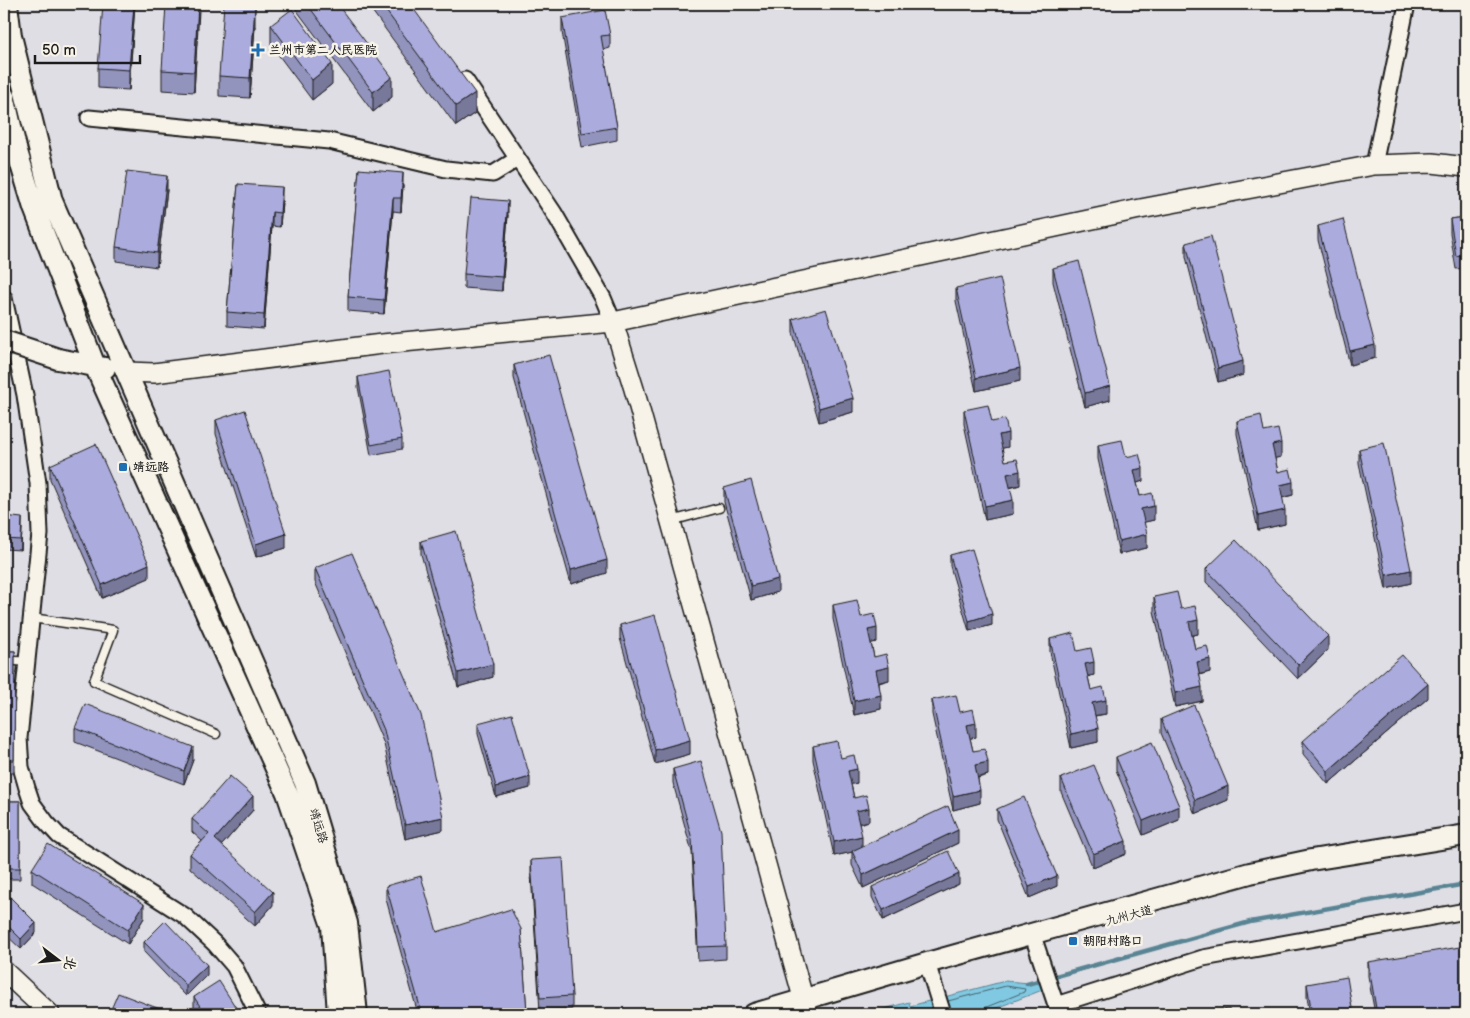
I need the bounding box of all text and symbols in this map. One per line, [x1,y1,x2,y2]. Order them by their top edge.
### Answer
scale bar [35,32,140,64]
text: 50 m [42,41,76,60]
marker: 兰州市第二人民医院 [251,43,265,57]
place label: 兰州市第二人民医院 [269,43,377,58]
place label: 靖远路 [133,460,169,475]
marker: 靖远路 [117,461,129,473]
street label: 靖远路 [306,807,330,845]
street label: 九州大道 [1104,903,1154,929]
place label: 朝阳村路口 [1083,934,1143,949]
marker: 朝阳村路口 [1067,935,1079,947]
north arrow [32,936,82,986]
text: 北 [60,954,80,973]

